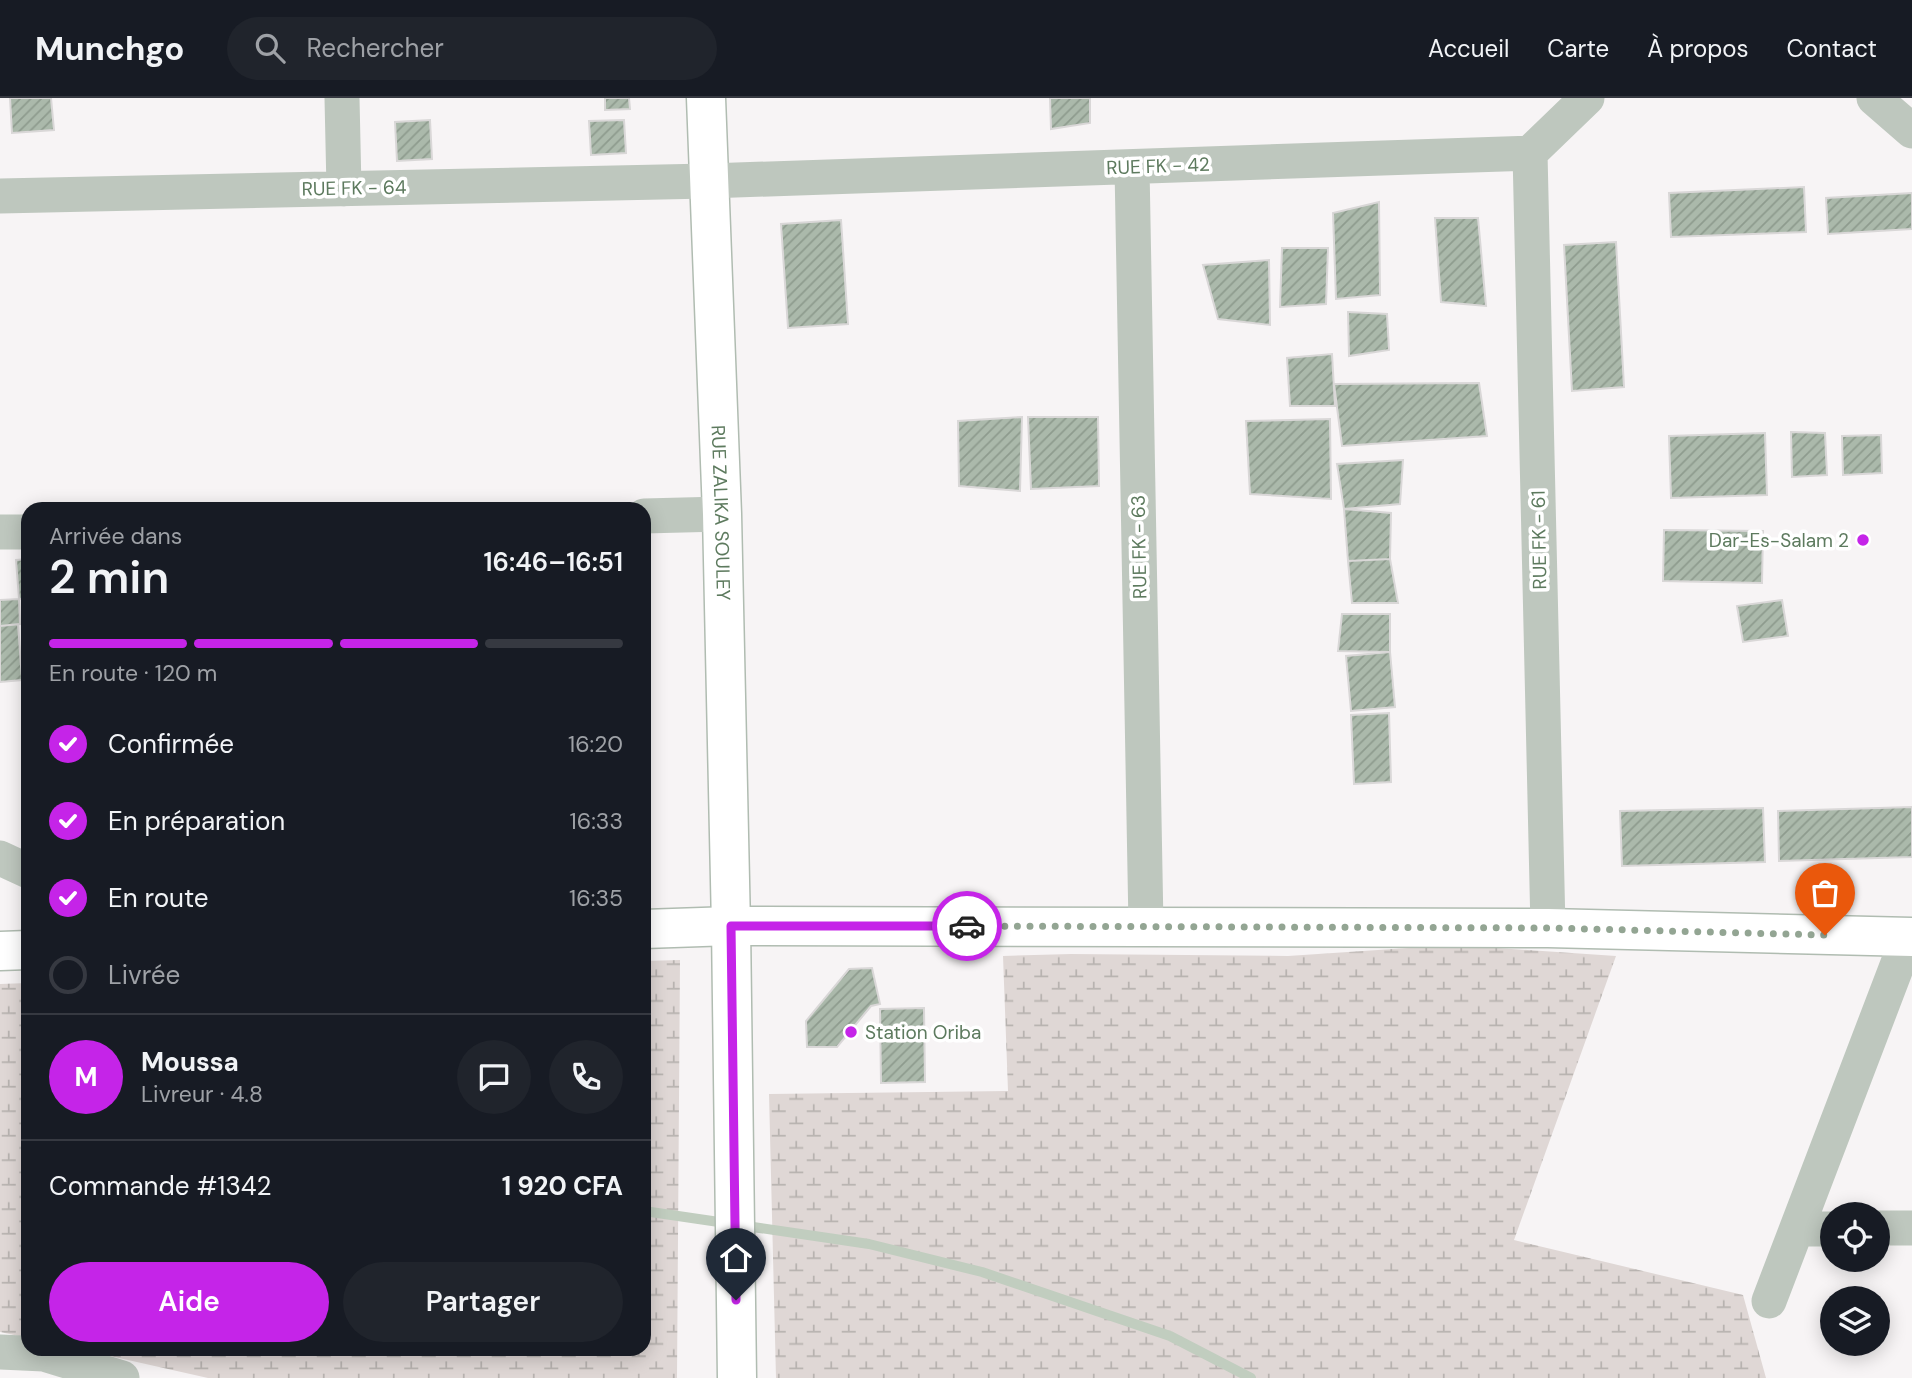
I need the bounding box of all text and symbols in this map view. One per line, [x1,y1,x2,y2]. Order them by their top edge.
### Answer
search box [227,17,717,80]
text: Munchgo [35,27,185,70]
icon: search [251,29,289,67]
text: Rechercher [307,31,444,65]
text: Accueil [1428,33,1509,64]
text: Carte [1547,33,1609,64]
text: À propos [1647,33,1749,64]
text: Contact [1787,33,1877,64]
street label: RUE FK - 42 [1106,152,1210,180]
street label: RUE FK - 64 [301,175,407,201]
street label: RUE ZALIKA SOULEY [706,424,736,601]
street label: RUE FK - 61 [1526,490,1552,590]
street label: RUE FK - 63 [1126,495,1152,599]
text: Arrivée dans [49,521,182,551]
place label: Dar-Es-Salam 2 [1709,528,1849,553]
marker: Dar-Es-Salam 2 [1855,532,1871,548]
text: 16:46–16:51 [484,545,623,579]
text: 2 min [49,547,169,607]
text: En route · 120 m [49,658,217,688]
icon: check [49,725,87,763]
text: Confirmée [108,727,234,761]
text: 16:20 [568,729,623,759]
icon: check [49,802,87,840]
text: En préparation [108,804,285,838]
text: 16:33 [570,806,623,836]
pin [1795,863,1855,935]
icon: bag [1806,874,1844,912]
icon: check [49,879,87,917]
text: En route [108,881,209,915]
text: 16:35 [569,883,623,913]
courier [932,891,1002,961]
icon: car [948,907,986,945]
text: Livrée [108,958,180,992]
place label: Station Oriba [865,1020,981,1045]
marker: Station Oriba [843,1024,859,1040]
button: chat [457,1040,531,1114]
button: phone [549,1040,623,1114]
text: Moussa [141,1045,239,1079]
text: M [74,1060,98,1094]
text: Livreur · 4.8 [141,1079,263,1109]
text: Commande #1342 [49,1169,272,1203]
text: 1 920 CFA [502,1169,623,1203]
map controls [1820,1202,1890,1356]
button: locate [1820,1202,1890,1272]
pin [706,1228,766,1300]
icon: home [717,1239,755,1277]
button: Aide [49,1262,329,1342]
button: Partager [343,1262,623,1342]
button: layers [1820,1286,1890,1356]

